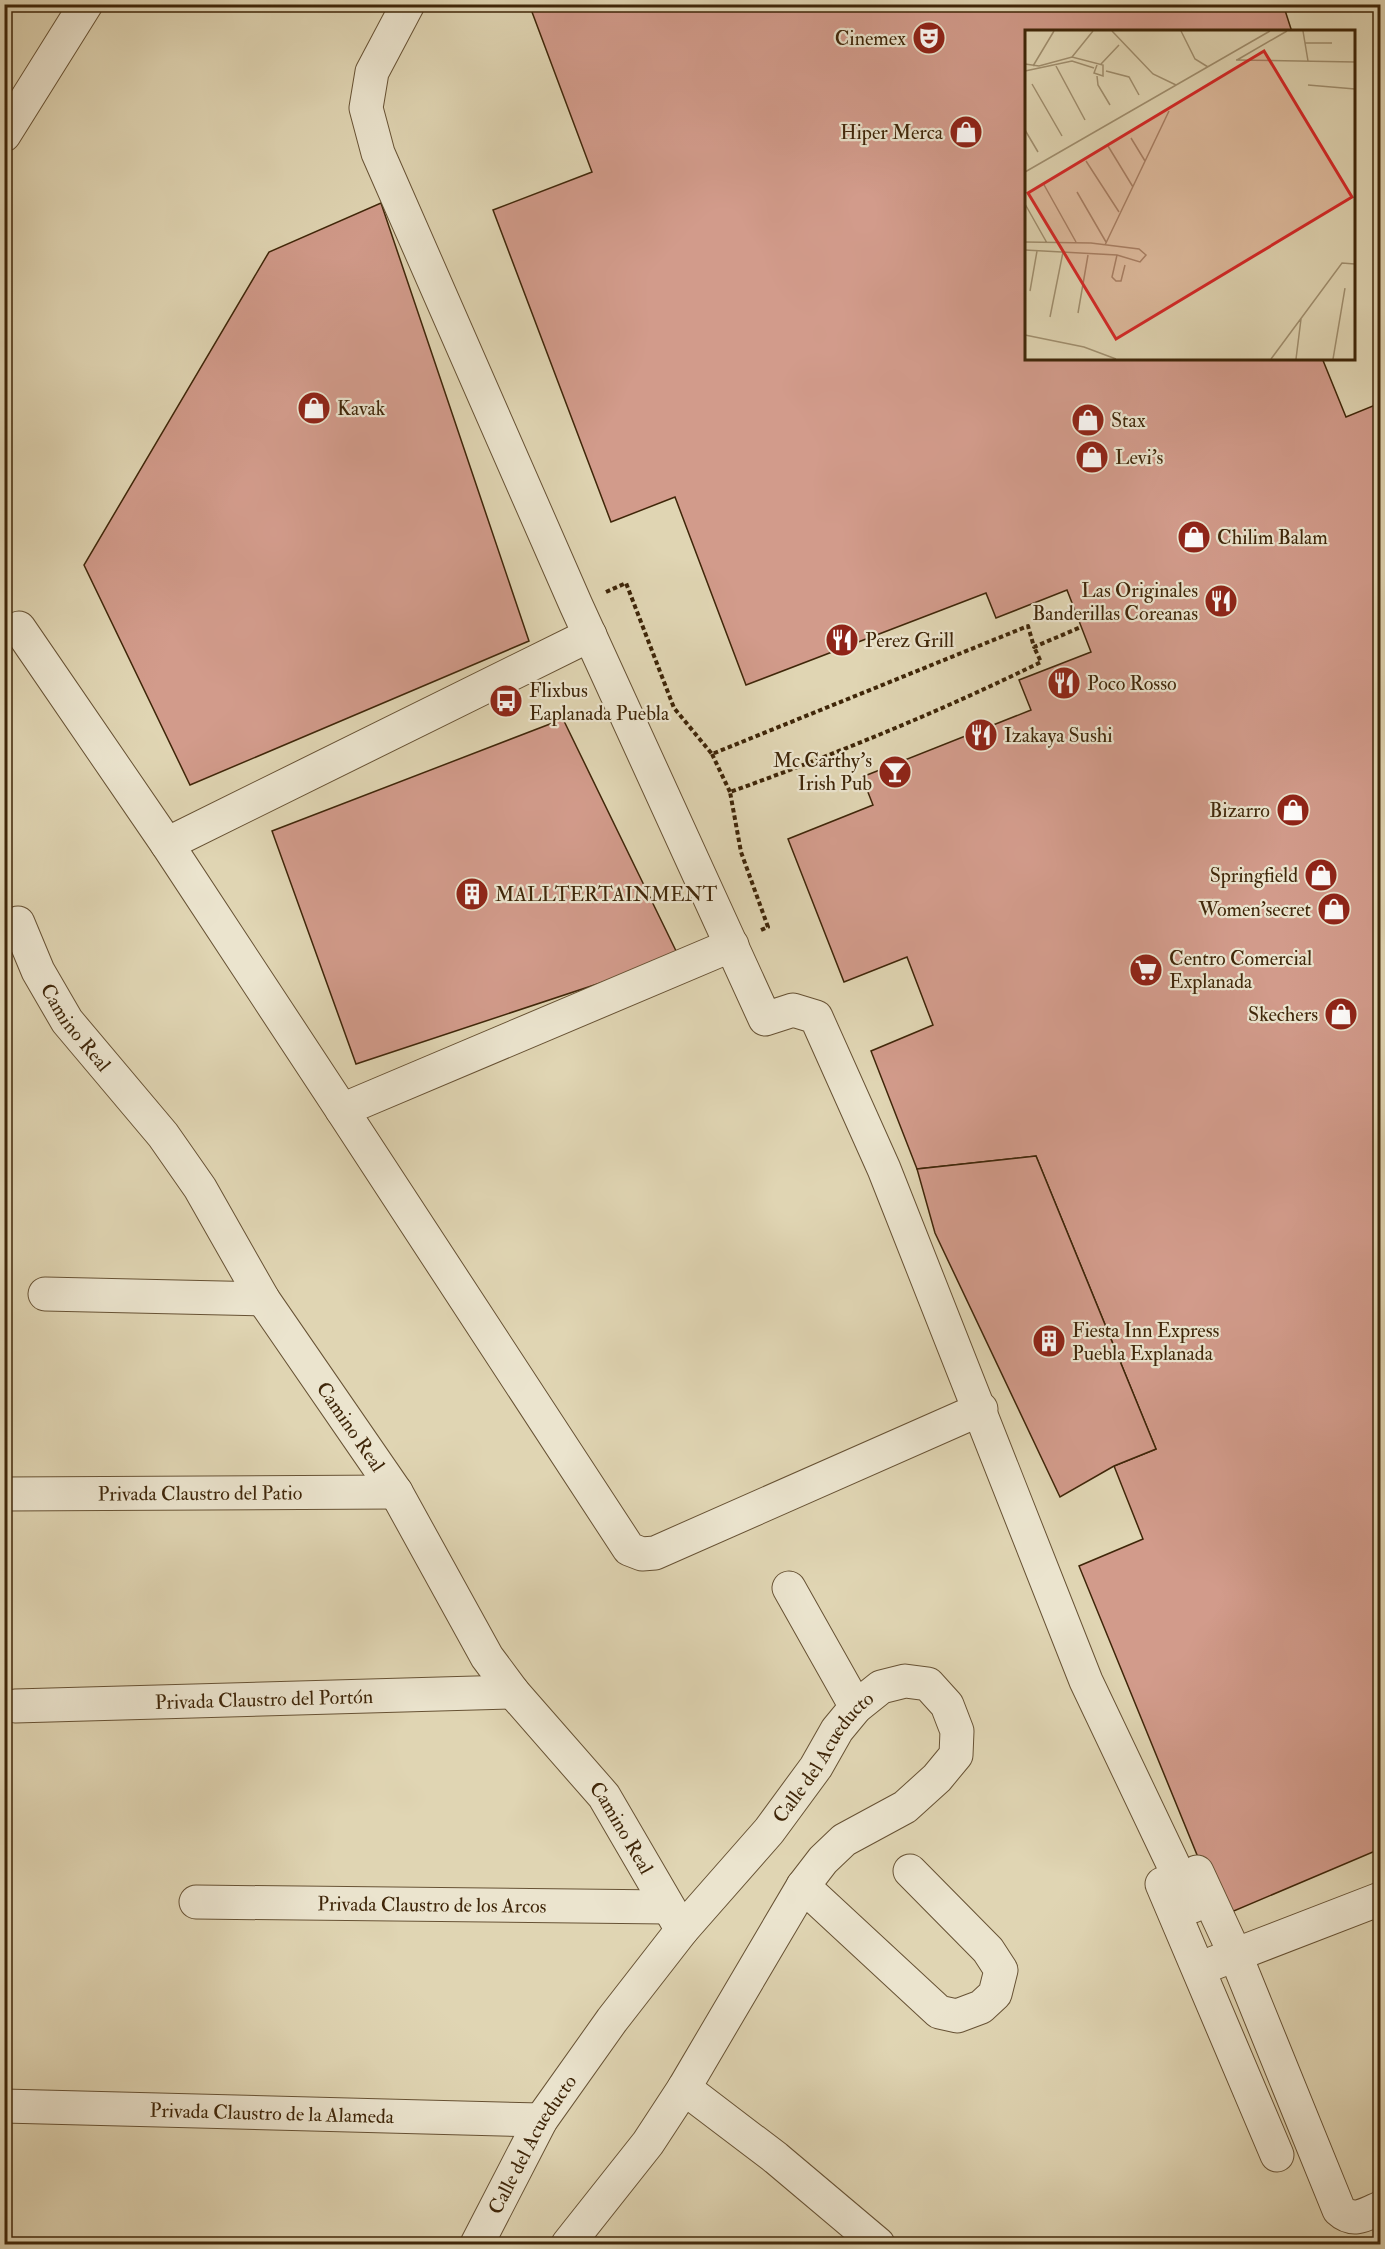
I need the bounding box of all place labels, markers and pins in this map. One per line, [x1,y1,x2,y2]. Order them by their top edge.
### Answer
theatre icon: Cinemex [911,20,947,56]
place label: Cinemex [835,26,906,51]
shop icon: Hiper Merca [948,114,984,150]
place label: Hiper Merca [840,120,944,146]
shop icon: Kavak [296,390,332,426]
place label: Kavak [337,396,386,421]
shop icon: Stax [1070,402,1106,438]
place label: Stax [1111,408,1146,433]
shop icon: Levi's [1074,439,1110,475]
place label: Levi's [1115,445,1164,470]
shop icon: Chilim Balam [1176,519,1212,555]
place label: Chilim Balam [1217,525,1328,550]
place label: Las Originales Banderillas Coreanas [1032,578,1198,626]
restaurant icon: Las Originales Banderillas Coreanas [1203,583,1239,619]
restaurant icon: Perez Grill [824,622,860,658]
place label: Perez Grill [865,628,954,653]
restaurant icon: Poco Rosso [1046,665,1082,701]
place label: Poco Rosso [1087,671,1177,696]
place label: Flixbus Eaplanada Puebla [529,678,670,727]
bus stop icon: Flixbus Eaplanada Puebla [488,683,524,719]
restaurant icon: Izakaya Sushi [963,717,999,753]
place label: Izakaya Sushi [1004,723,1113,748]
place label: Mc Carthy's Irish Pub [773,748,872,796]
bar icon: Mc Carthy's Irish Pub [877,754,913,790]
shop icon: Bizarro [1275,792,1311,828]
place label: Bizarro [1209,798,1270,823]
shop icon: Springfield [1303,857,1339,893]
place label: Springfield [1210,863,1298,889]
building icon: MALLTERTAINMENT [454,876,490,912]
place label: MALLTERTAINMENT [495,882,718,907]
shop icon: Women'secret [1316,891,1352,927]
place label: Women'secret [1197,897,1312,922]
place label: Centro Comercial Explanada [1169,946,1312,995]
supermarket icon: Centro Comercial Explanada [1128,952,1164,988]
shop icon: Skechers [1323,996,1359,1032]
place label: Skechers [1248,1002,1318,1027]
place label: Fiesta Inn Express Puebla Explanada [1072,1318,1220,1367]
building icon: Fiesta Inn Express Puebla Explanada [1031,1323,1067,1359]

